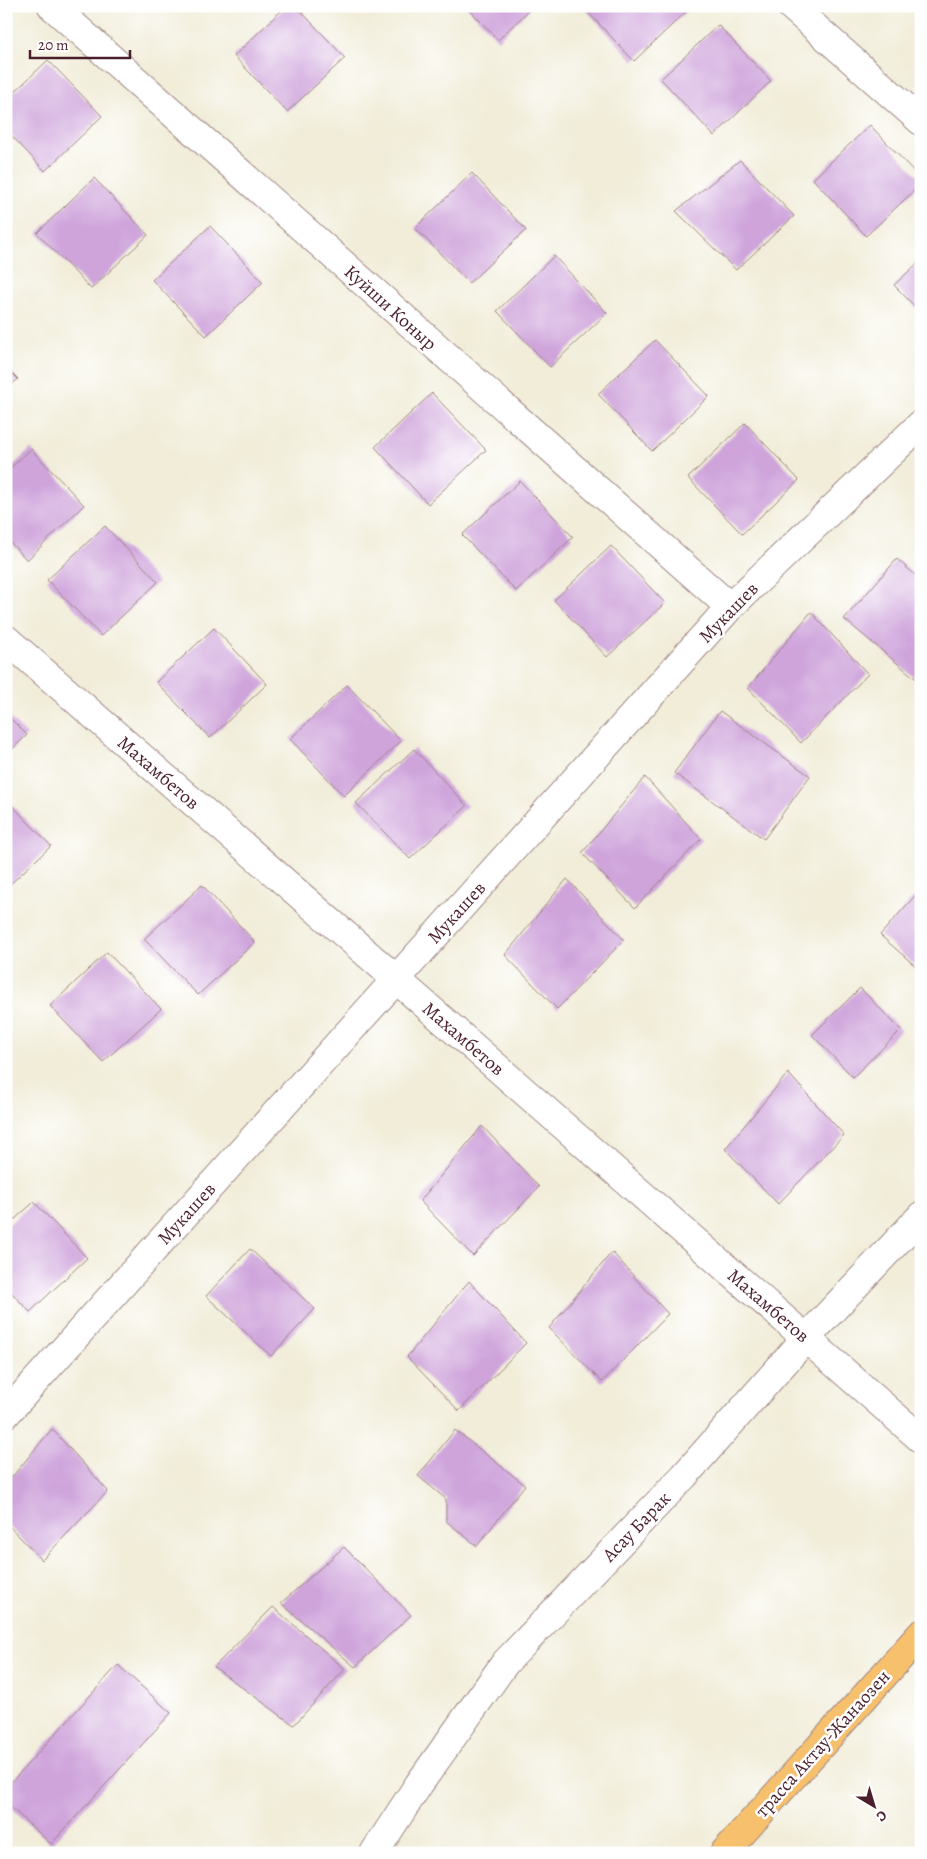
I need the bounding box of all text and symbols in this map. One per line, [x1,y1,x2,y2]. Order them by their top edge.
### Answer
scale bar [30,28,130,60]
text: 20 m [38,35,69,55]
street label: Куйши Коныр [338,259,442,356]
street label: Мукашев [693,576,764,649]
street label: Махамбетов [112,730,205,816]
street label: Мукашев [422,876,492,950]
street label: Махамбетов [417,996,510,1082]
street label: Мукашев [152,1177,222,1251]
street label: Махамбетов [722,1263,815,1349]
street label: Асау Барак [596,1486,677,1568]
street label: трасса Актау-Жанаозен [749,1664,896,1823]
north arrow [850,1782,900,1832]
text: С [872,1806,891,1826]

